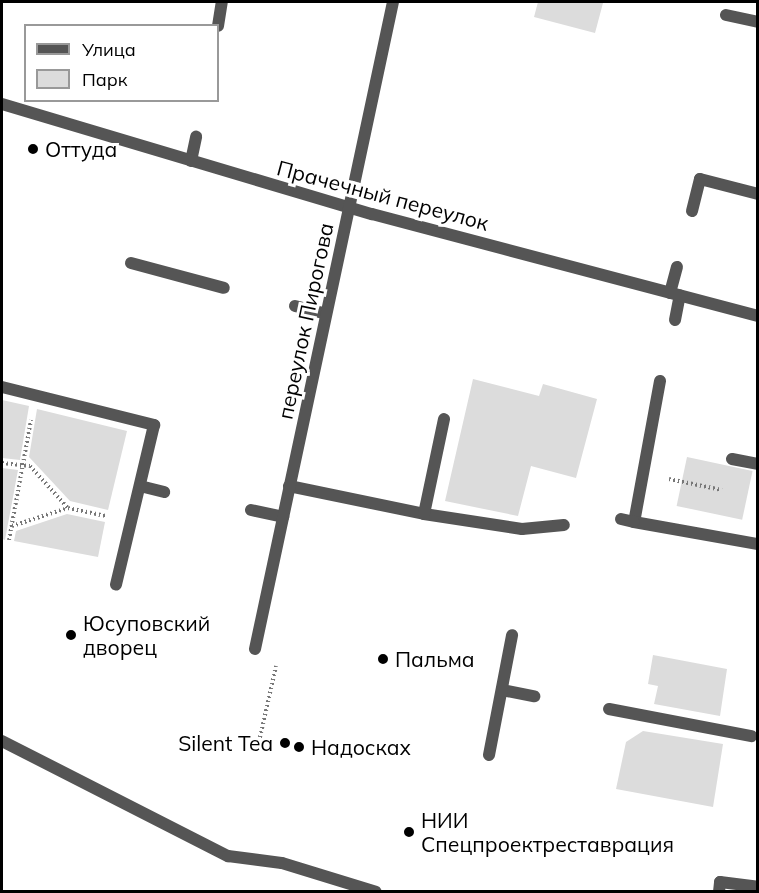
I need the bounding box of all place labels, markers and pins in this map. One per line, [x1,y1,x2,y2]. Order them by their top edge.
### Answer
place label: Оттуда [45,136,117,162]
marker: Оттуда [26,142,40,156]
place label: Юсуповский дворец [83,610,210,660]
marker: Юсуповский дворец [64,628,78,642]
place label: Пальма [395,646,475,672]
marker: Пальма [376,652,390,666]
place label: Silent Tea [178,730,273,756]
place label: Надосках [311,734,411,760]
marker: Silent Tea [278,736,292,750]
marker: Надосках [292,740,306,754]
place label: НИИ Спецпроектреставрация [421,807,674,857]
marker: НИИ Спецпроектреставрация [402,825,416,839]

